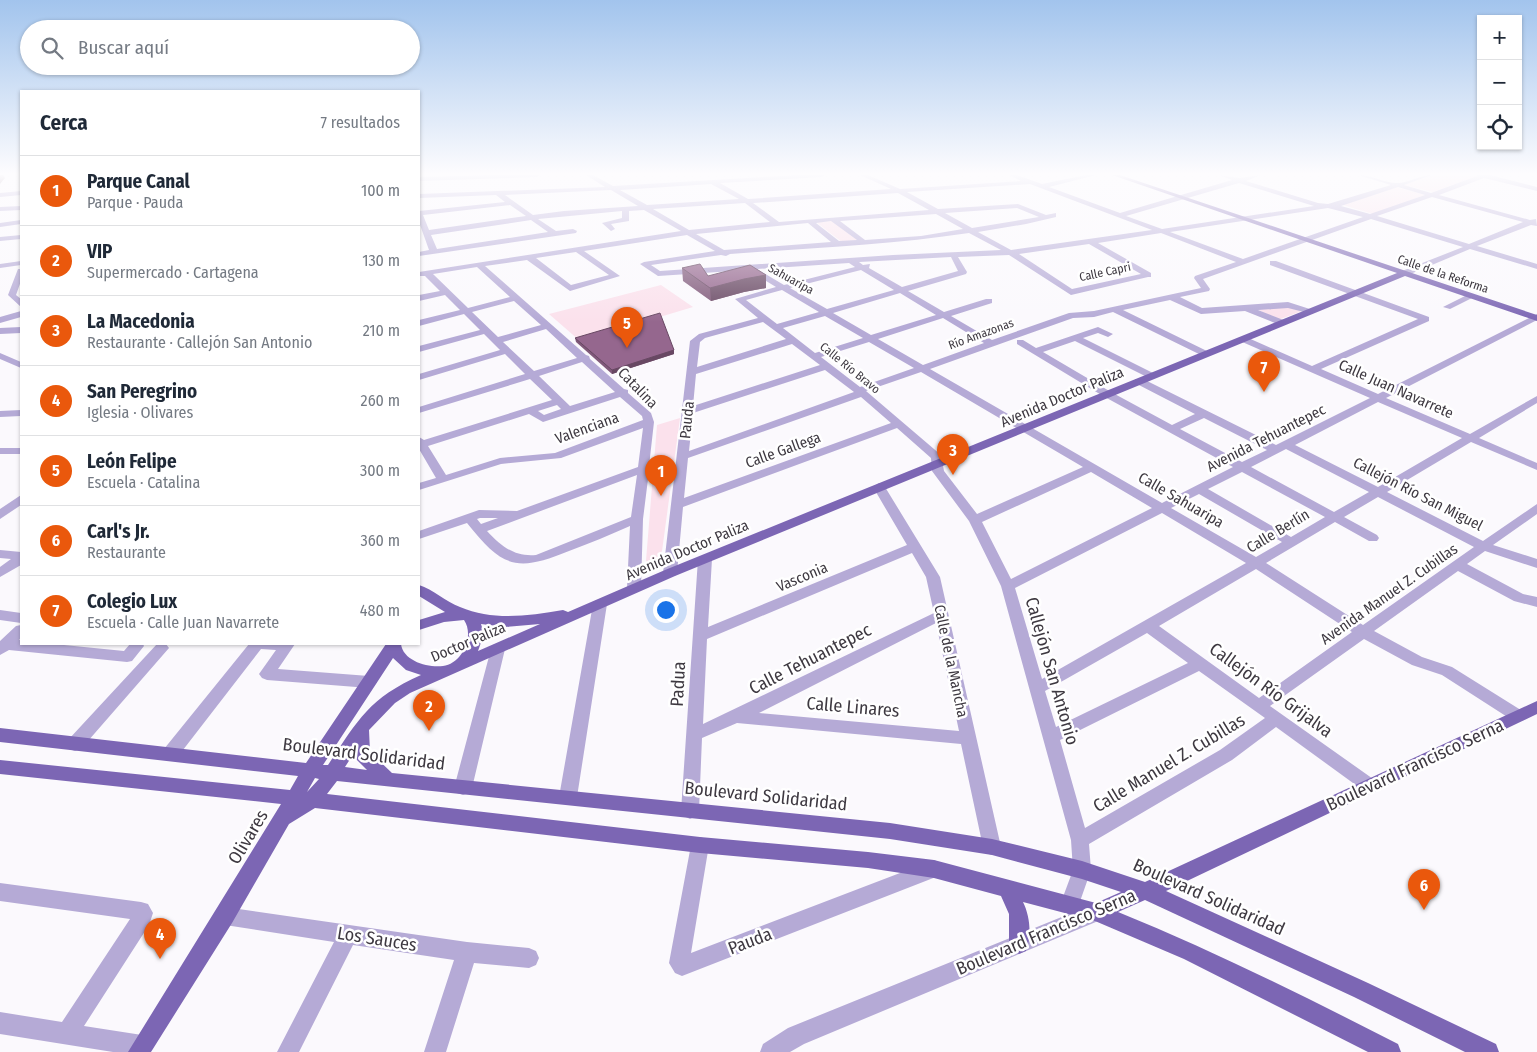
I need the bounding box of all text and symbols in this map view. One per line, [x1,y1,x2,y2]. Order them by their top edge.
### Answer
map controls [1477,15,1522,150]
button: + [1477,15,1522,60]
search box [20,20,420,75]
icon: search [38,34,66,62]
text: Buscar aquí [78,36,169,59]
button: − [1477,60,1522,105]
button: locate [1477,105,1522,150]
text: Cerca [40,110,88,136]
text: 7 resultados [321,113,400,132]
text: Parque Canal [87,170,190,193]
text: 1 [53,181,59,200]
text: 100 m [361,181,400,200]
text: Parque · Pauda [87,193,183,212]
text: VIP [87,240,112,263]
text: 2 [52,251,60,270]
text: 130 m [362,251,400,270]
street label: Calle de la Reforma [1396,252,1490,296]
street label: Calle Capri [1078,260,1132,284]
street label: Sahuaripa [766,261,816,297]
text: Supermercado · Cartagena [87,263,259,282]
pin: 5 [611,307,643,348]
text: La Macedonia [87,310,195,333]
street label: Río Amazonas [946,316,1016,352]
text: 3 [52,321,60,340]
text: 210 m [363,321,400,340]
text: Restaurante · Callejón San Antonio [87,333,312,352]
street label: Calle Río Bravo [817,340,883,396]
pin: 7 [1248,351,1280,392]
street label: Calle Juan Navarrete [1336,356,1456,422]
street label: Avenida Doctor Paliza [998,363,1126,431]
street label: Catalina [614,364,662,412]
text: San Peregrino [87,380,197,403]
text: 4 [52,391,60,410]
text: 260 m [361,391,400,410]
street label: Pauda [676,400,698,440]
street label: Avenida Tehuantepec [1204,400,1329,476]
text: Iglesia · Olivares [87,403,193,422]
street label: Valenciana [553,408,621,448]
street label: Calle Gallega [743,428,823,472]
pin: 3 [937,434,969,475]
text: León Felipe [87,450,177,473]
street label: Callejón Río San Miguel [1350,453,1486,535]
pin: 1 [645,455,677,496]
text: 5 [52,461,60,480]
text: 300 m [360,461,400,480]
street label: Calle Sahuaripa [1135,468,1227,532]
text: Escuela · Catalina [87,473,200,492]
street label: Calle Berlín [1243,505,1313,557]
street label: Avenida Doctor Paliza [623,516,751,584]
text: Carl's Jr. [87,520,150,543]
text: 6 [52,531,60,550]
text: 360 m [360,531,400,550]
street label: Avenida Manuel Z. Cubillas [1317,540,1461,648]
text: Restaurante [87,543,166,562]
street label: Vasconia [774,558,830,596]
text: Colegio Lux [87,590,177,613]
street label: Callejón San Antonio [1020,595,1084,747]
your location [653,597,679,623]
text: 7 [53,601,59,620]
text: 480 m [360,601,400,620]
street label: Calle de la Mancha [930,603,972,719]
text: Escuela · Calle Juan Navarrete [87,613,279,632]
street label: Doctor Paliza [428,618,508,666]
street label: Calle Tehuantepec [745,619,875,699]
street label: Callejón Río Grijalva [1205,638,1337,742]
street label: Padua [666,661,690,707]
pin: 2 [413,690,445,731]
street label: Calle Linares [806,692,901,722]
street label: Calle Manuel Z. Cubillas [1089,709,1249,817]
street label: Boulevard Francisco Serna [1323,714,1507,816]
street label: Boulevard Solidaridad [282,733,446,775]
street label: Boulevard Solidaridad [684,777,848,815]
street label: Olivares [223,806,273,868]
street label: Boulevard Solidaridad [1130,854,1288,940]
pin: 6 [1408,869,1440,910]
street label: Boulevard Francisco Serna [953,884,1139,980]
pin: 4 [144,918,176,959]
street label: Los Sauces [336,922,419,956]
street label: Pauda [725,923,775,959]

